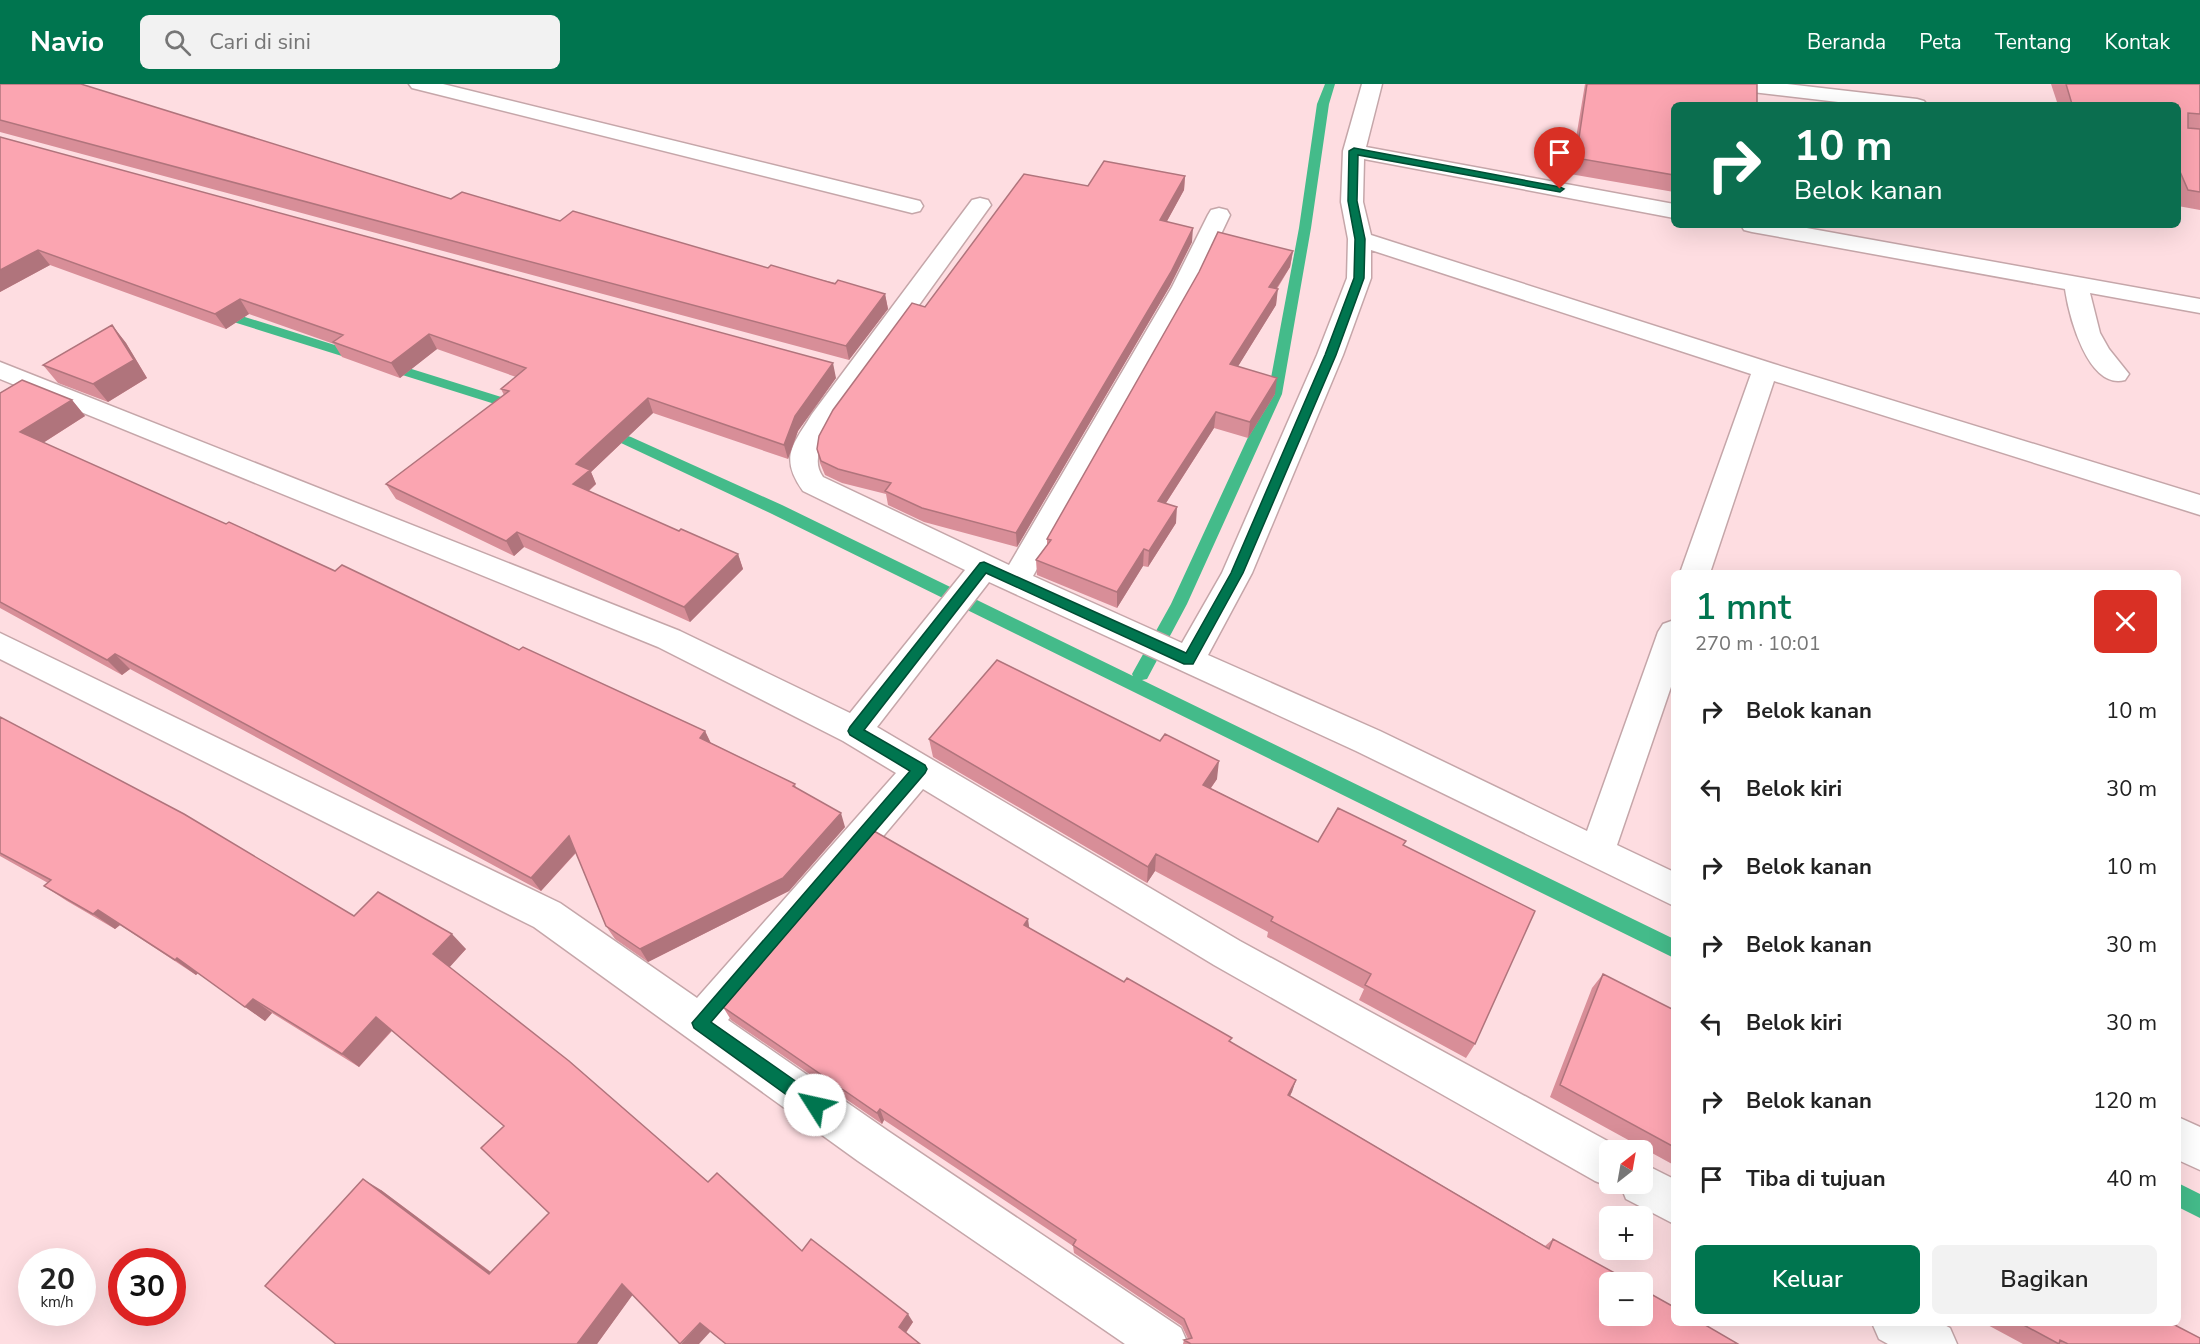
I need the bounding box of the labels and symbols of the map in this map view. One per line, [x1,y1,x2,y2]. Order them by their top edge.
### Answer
pin [1534,127,1585,189]
position arrow [783,1073,847,1137]
north arrow [1599,1140,1653,1194]
speed limit sign: 30 [108,1248,186,1326]

